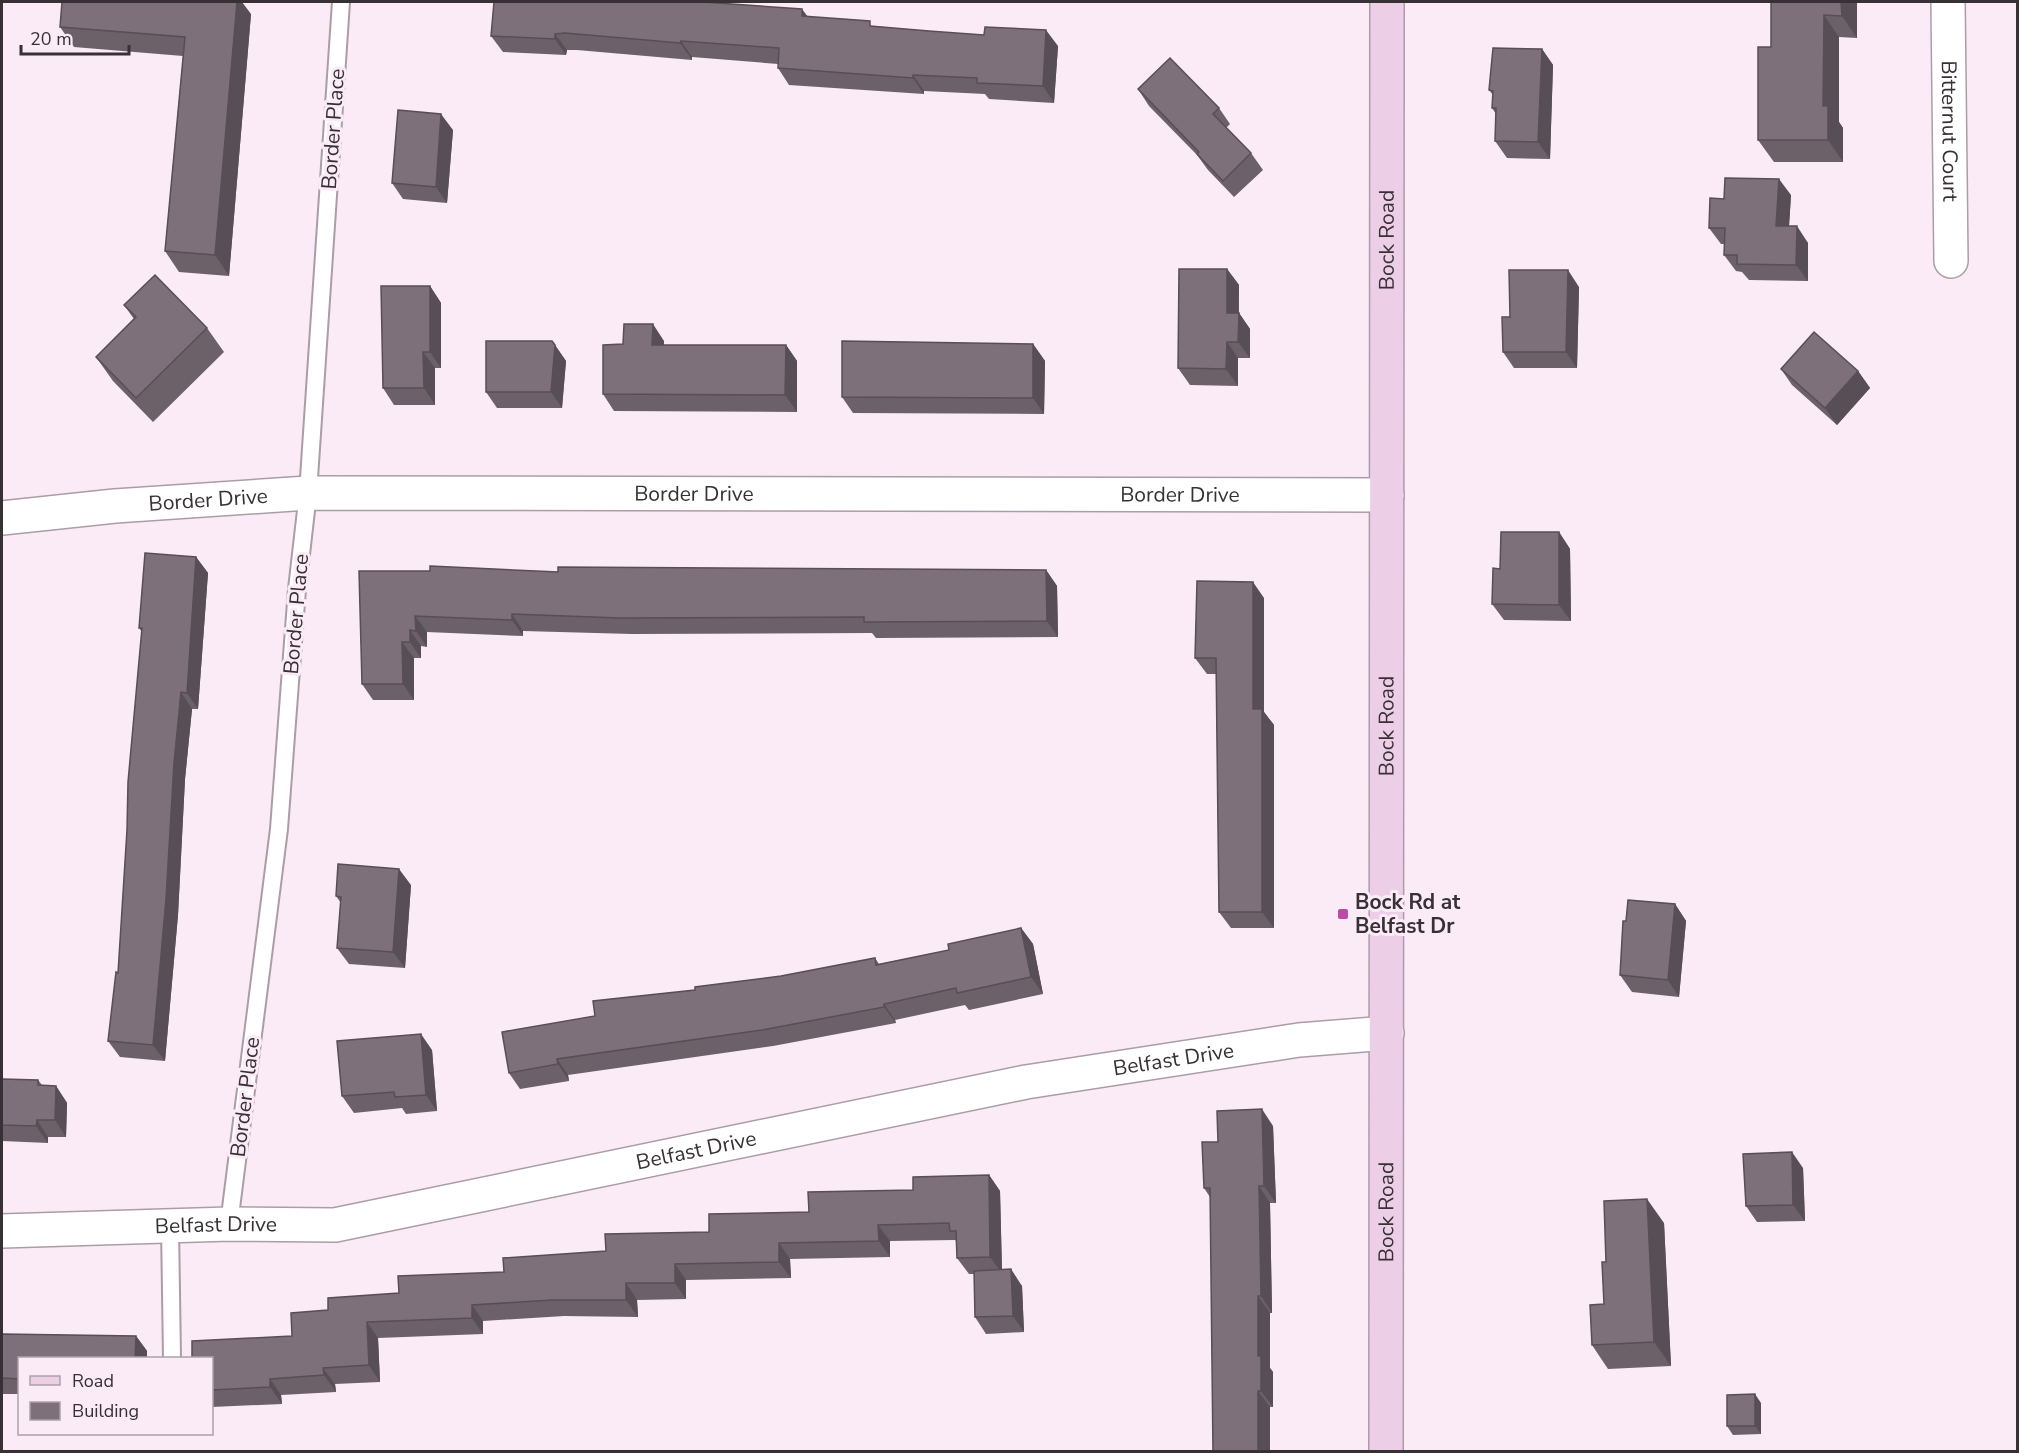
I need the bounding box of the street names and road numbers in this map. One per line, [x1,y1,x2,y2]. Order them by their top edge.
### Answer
street label: Bitternut Court [1935,60,1964,202]
street label: Border Place [315,68,351,190]
street label: Bock Road [1373,190,1401,290]
street label: Border Drive [634,480,754,508]
street label: Border Drive [1120,481,1240,509]
street label: Border Drive [148,482,269,518]
street label: Border Place [277,553,315,675]
street label: Bock Road [1372,676,1401,776]
street label: Border Place [224,1035,266,1159]
street label: Belfast Drive [1111,1036,1236,1082]
street label: Belfast Drive [634,1124,759,1176]
street label: Bock Road [1372,1162,1400,1262]
street label: Belfast Drive [154,1210,277,1240]

